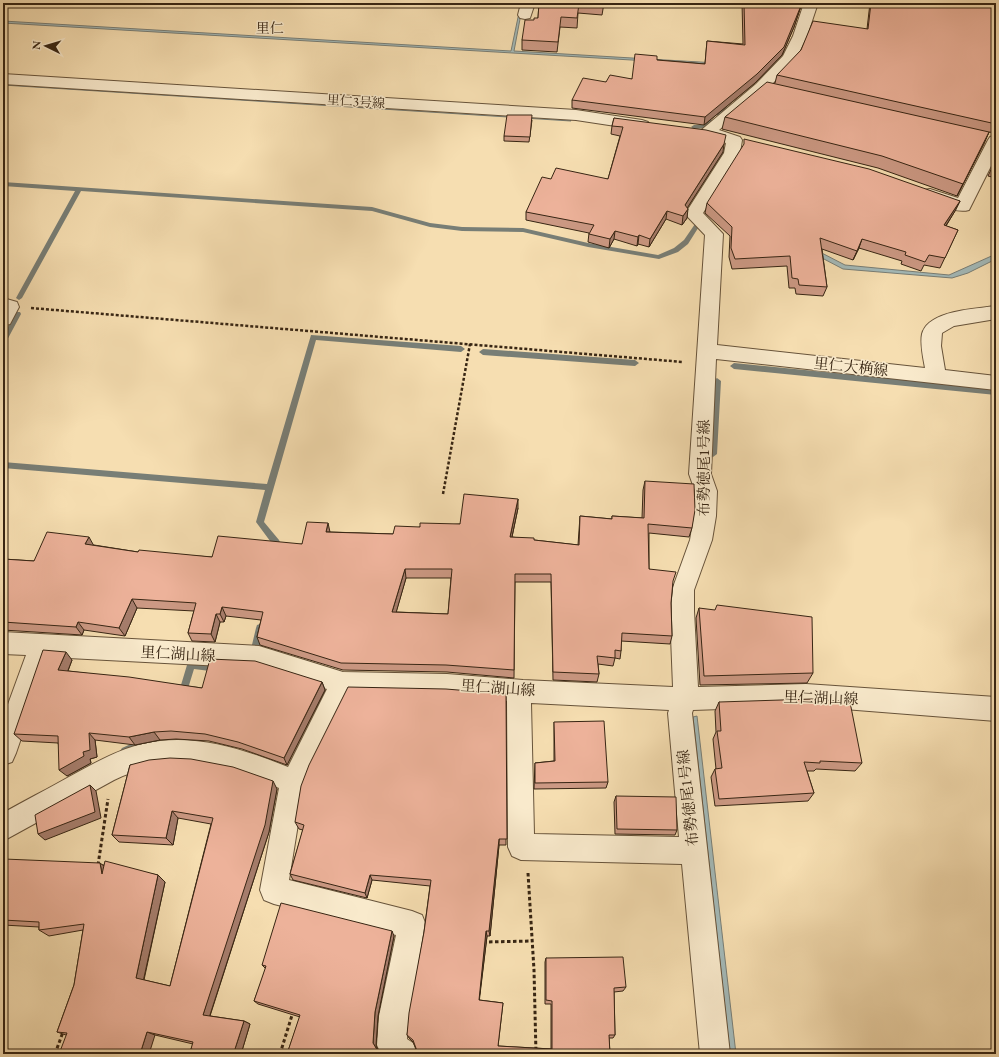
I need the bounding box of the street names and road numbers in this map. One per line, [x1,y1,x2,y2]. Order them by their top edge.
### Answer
street label: 里仁3号線 [326,91,386,112]
street label: 里仁大桷線 [813,353,889,380]
street label: 布勢徳尾1号線 [694,419,713,517]
street label: 里仁湖山線 [140,642,216,665]
street label: 里仁湖山線 [460,675,536,700]
street label: 里仁湖山線 [783,687,859,708]
street label: 布勢徳尾1号線 [673,749,702,847]

